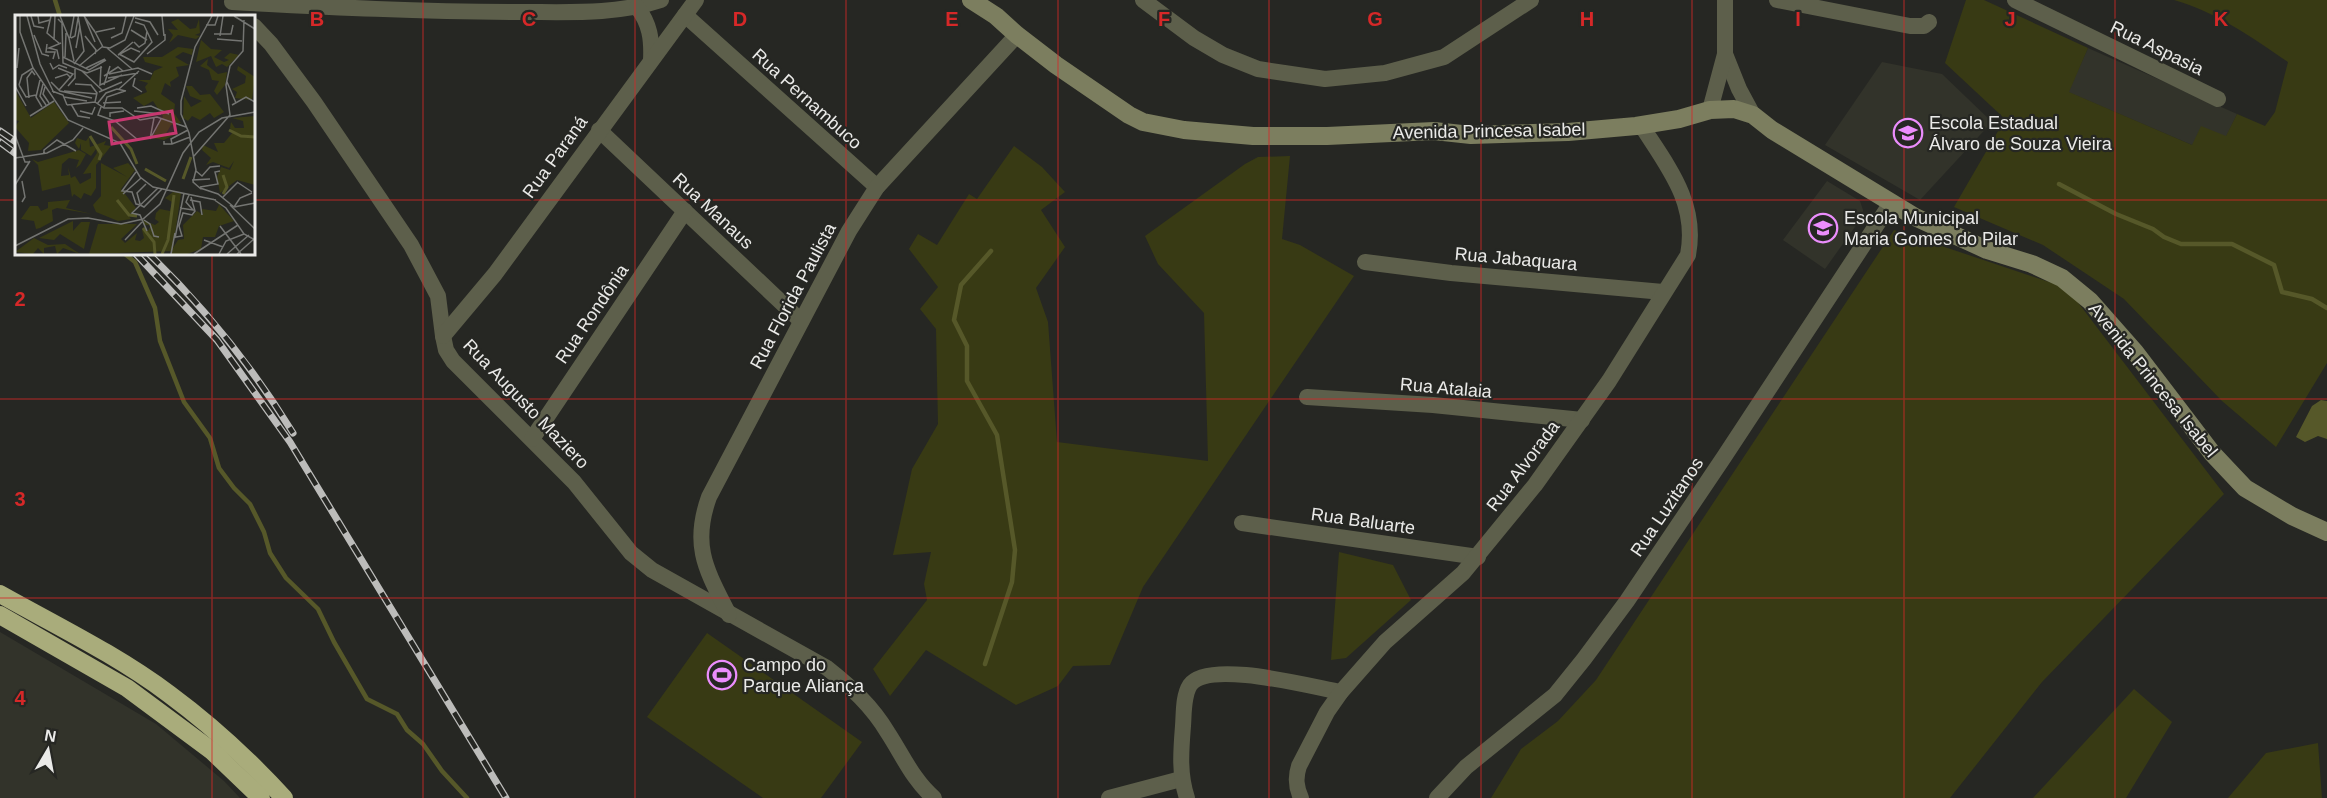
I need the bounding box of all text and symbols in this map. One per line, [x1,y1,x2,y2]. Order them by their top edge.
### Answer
text: B [310,8,324,30]
text: C [522,8,536,30]
text: D [733,8,747,30]
text: E [945,8,959,30]
text: F [1158,8,1170,30]
text: G [1367,8,1383,30]
text: H [1580,8,1594,30]
text: I [1795,8,1801,30]
text: J [2004,8,2016,30]
text: K [2214,8,2229,30]
inset map [15,15,255,255]
street label: Rua Aspasia [2107,17,2208,80]
street label: Rua Pernambuco [748,45,866,153]
street label: Rua Paraná [519,111,592,202]
place label: Escola Estadual Álvaro de Souza Vieira [1929,113,2113,154]
school or university icon: Escola Estadual Álvaro de Souza Vieira [1892,117,1924,149]
street label: Avenida Princesa Isabel [1392,119,1586,143]
street label: Rua Manaus [669,169,757,253]
place label: Escola Municipal Maria Gomes do Pilar [1844,208,2018,249]
school or university icon: Escola Municipal Maria Gomes do Pilar [1807,212,1839,244]
street label: Rua Florida Paulista [746,219,840,372]
street label: Rua Jabaquara [1454,244,1579,274]
street label: Rua Rondônia [552,260,633,367]
text: 2 [14,288,26,310]
street label: Avenida Princesa Isabel [2085,299,2221,461]
street label: Rua Augusto Maziero [459,335,593,473]
street label: Rua Atalaia [1399,374,1494,402]
street label: Rua Alvorada [1482,416,1564,515]
street label: Rua Luzitanos [1627,454,1707,560]
text: 3 [14,488,26,510]
street label: Rua Baluarte [1310,504,1416,538]
place label: Campo do Parque Aliança [743,655,865,696]
sports icon: Campo do Parque Aliança [706,659,738,691]
text: 4 [14,687,26,709]
north arrow [18,720,78,780]
text: N [43,726,58,745]

